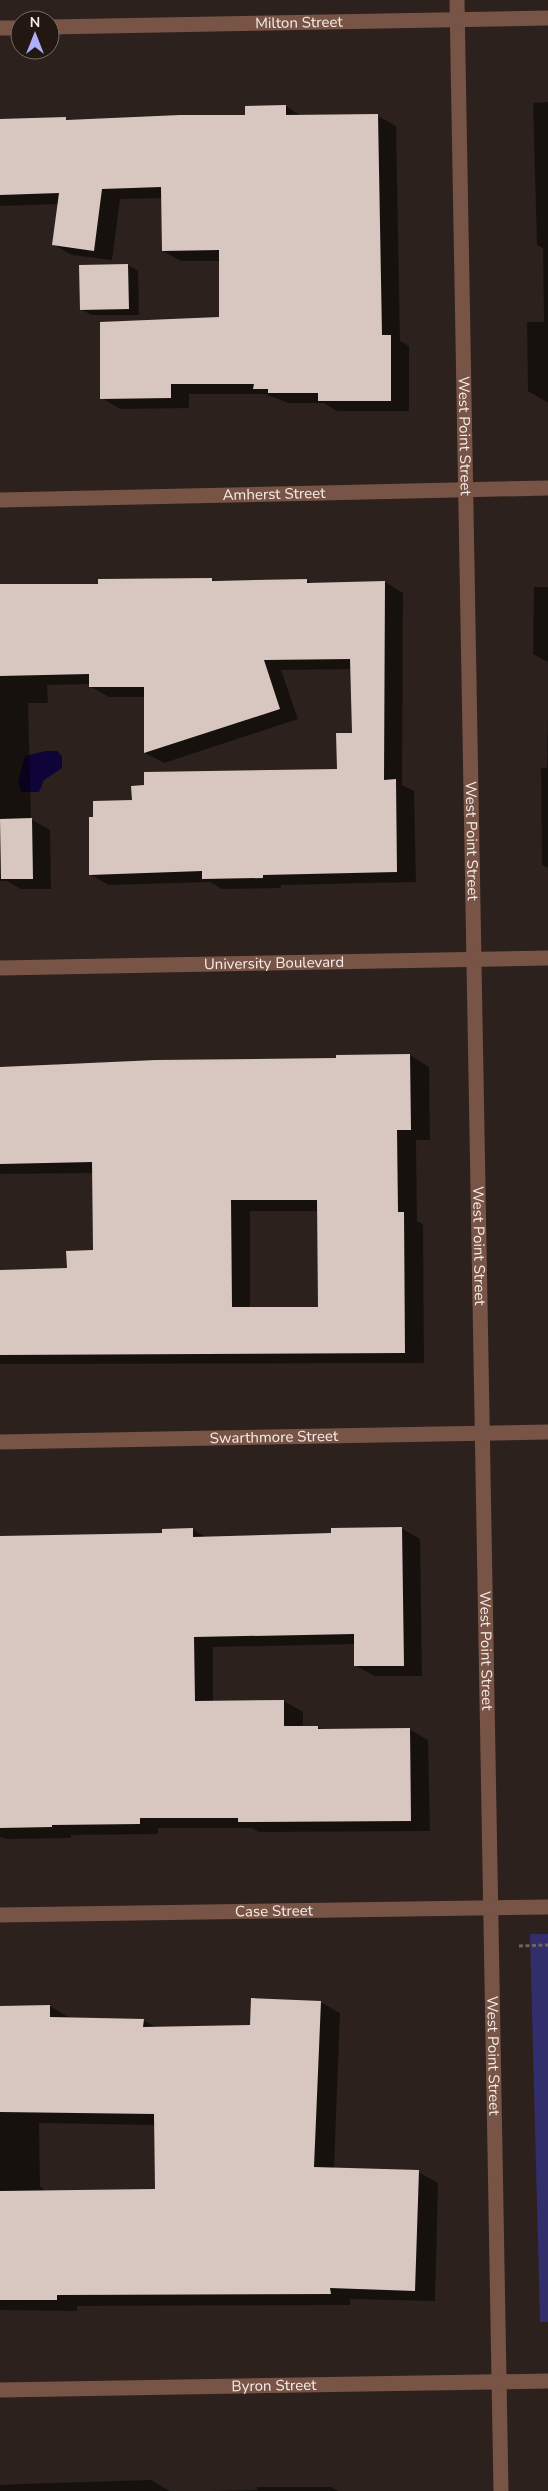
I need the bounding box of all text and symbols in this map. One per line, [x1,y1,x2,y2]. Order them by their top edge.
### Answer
north arrow [10,10,60,60]
street label: Milton Street [255,12,344,33]
text: N [30,13,40,32]
street label: West Point Street [454,376,476,497]
street label: Amherst Street [222,483,326,505]
street label: West Point Street [461,781,483,902]
street label: University Boulevard [204,952,344,974]
street label: West Point Street [468,1186,490,1306]
street label: Swarthmore Street [210,1426,339,1448]
street label: West Point Street [475,1591,497,1711]
street label: Case Street [235,1900,314,1922]
street label: West Point Street [482,1996,504,2116]
street label: Byron Street [231,2375,317,2396]

